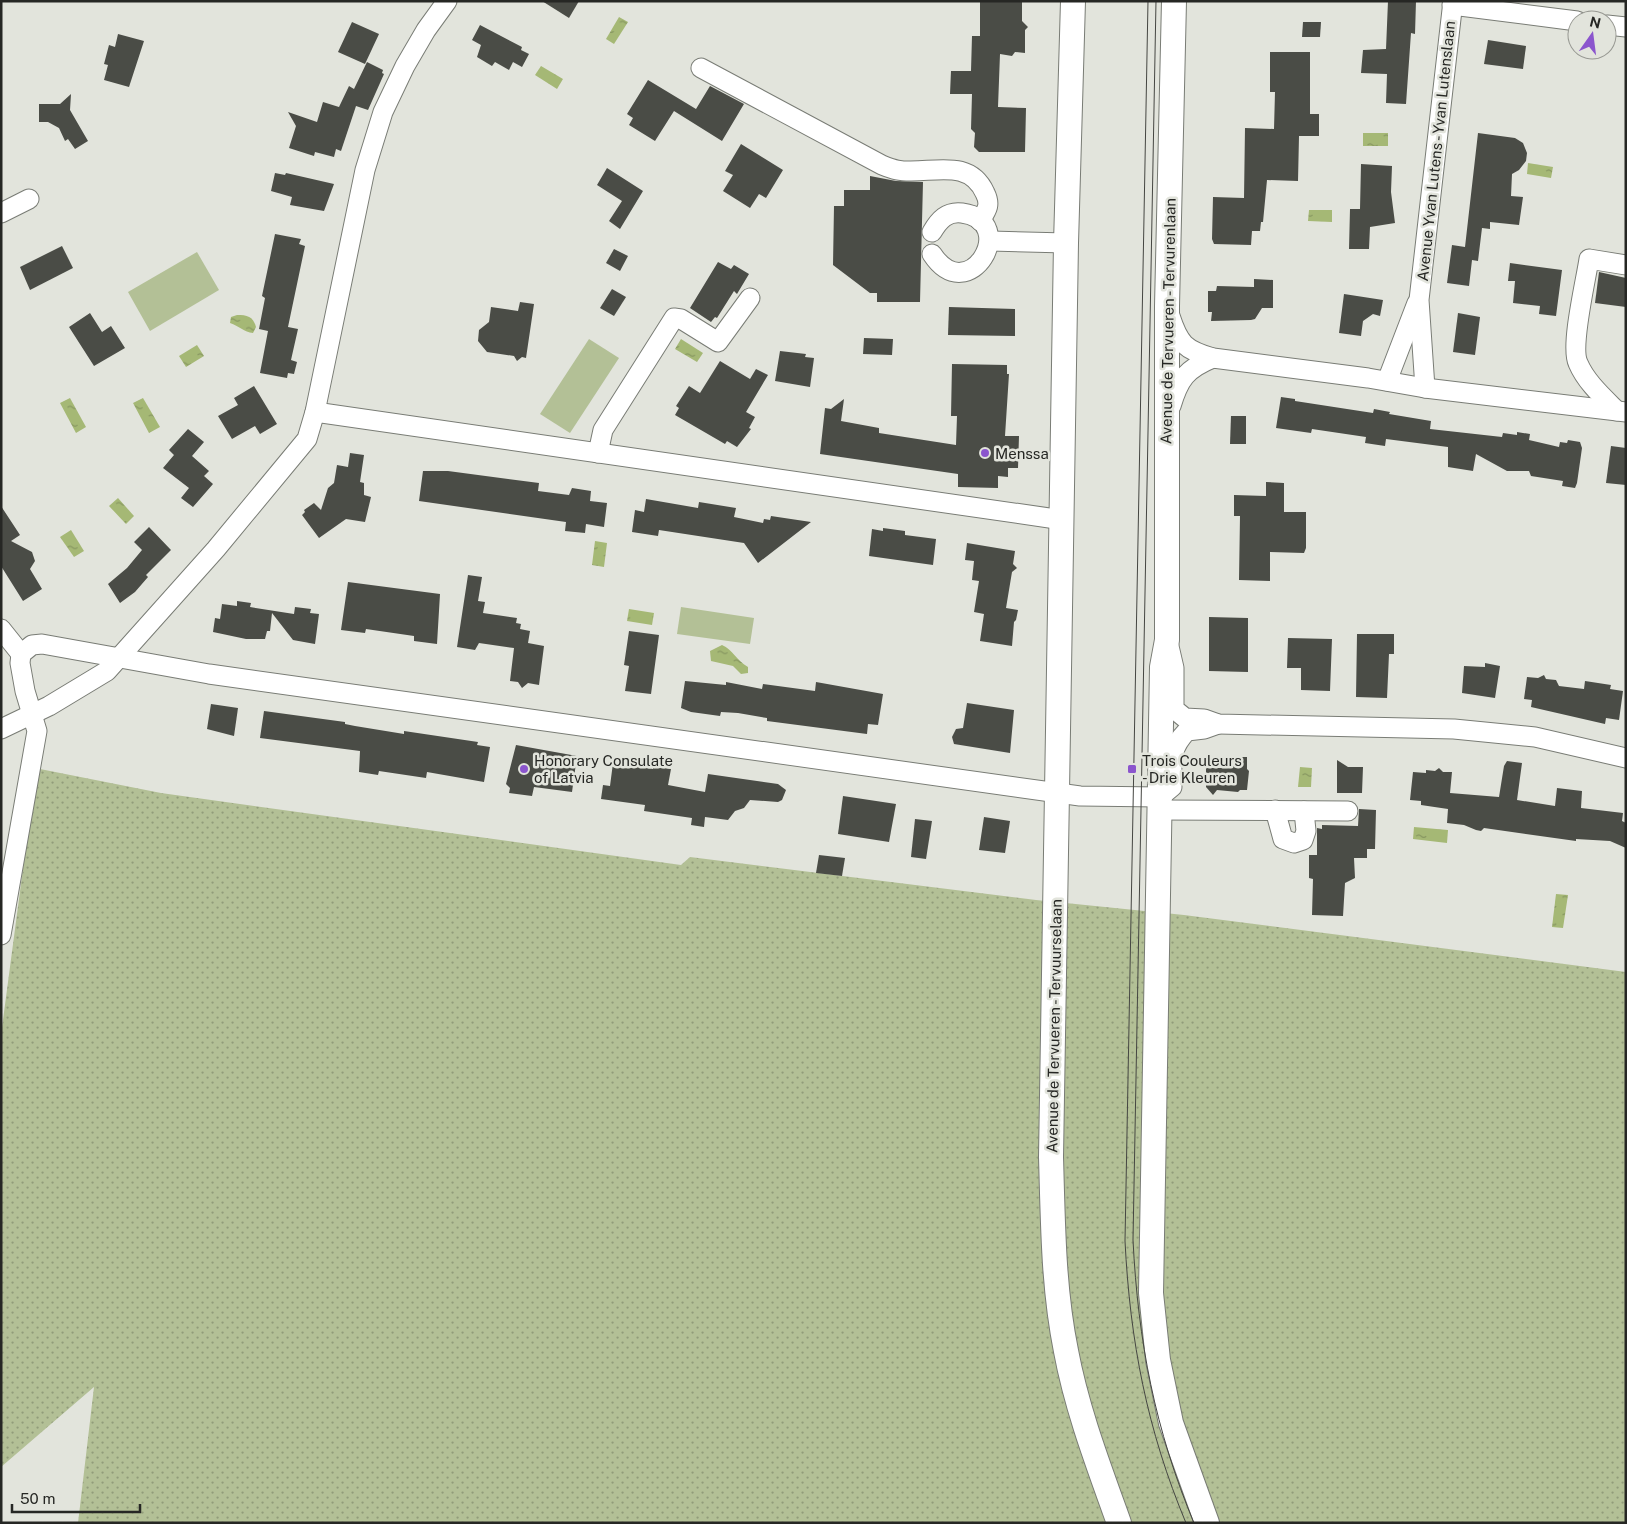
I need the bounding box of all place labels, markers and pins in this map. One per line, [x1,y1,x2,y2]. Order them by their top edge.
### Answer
place label: Menssa [995,445,1049,462]
marker: Menssa [979,447,991,459]
place label: Honorary Consulate of Latvia [534,752,673,786]
place label: Trois Couleurs - Drie Kleuren [1142,752,1242,786]
marker: Honorary Consulate of Latvia [518,763,530,775]
marker: Trois Couleurs - Drie Kleuren [1126,763,1138,775]

